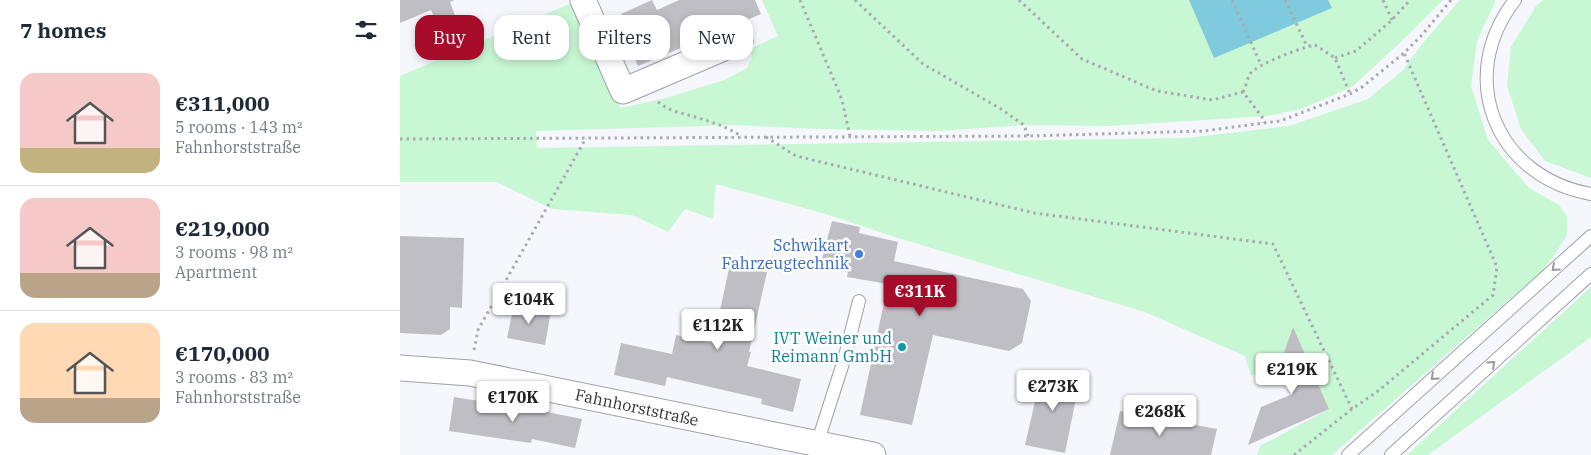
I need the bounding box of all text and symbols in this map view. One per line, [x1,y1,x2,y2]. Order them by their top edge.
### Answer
chip: Buy [415,15,484,60]
chip: Rent [494,15,569,60]
chip: Filters [579,15,670,60]
chip: New [680,15,753,60]
text: 7 homes [20,16,106,44]
icon: filters [352,16,380,44]
text: €311,000 [175,89,270,117]
icon: home [60,93,120,153]
text: 5 rooms · 143 m² [175,117,303,137]
text: Fahnhorststraße [175,137,301,157]
text: €219,000 [175,214,270,242]
icon: home [60,218,120,278]
place label: Schwikart Fahrzeugtechnik [722,235,850,273]
text: 3 rooms · 98 m² [175,242,293,262]
marker: Schwikart Fahrzeugtechnik [853,248,865,260]
text: Apartment [175,262,257,282]
one-way arrow [1551,262,1560,271]
pin: €311K [885,274,955,317]
text: €311K [894,281,946,301]
pin: €104K [494,282,564,325]
text: €104K [503,289,555,309]
pin: €112K [683,308,753,351]
text: €112K [692,315,744,335]
place label: IVT Weiner und Reimann GmbH [771,328,892,366]
text: €170,000 [175,339,270,367]
marker: IVT Weiner und Reimann GmbH [896,341,908,353]
icon: home [60,343,120,403]
pin: €219K [1257,352,1327,395]
text: €219K [1266,359,1318,379]
one-way arrow [1487,361,1496,370]
text: 3 rooms · 83 m² [175,367,293,387]
pin: €273K [1018,370,1088,412]
one-way arrow [1431,371,1440,380]
text: €273K [1027,376,1079,396]
pin: €170K [478,380,548,423]
street label: Fahnhorststraße [573,384,701,430]
text: Fahnhorststraße [175,387,301,407]
text: €170K [487,387,539,407]
pin: €268K [1125,394,1195,437]
text: €268K [1134,401,1186,421]

